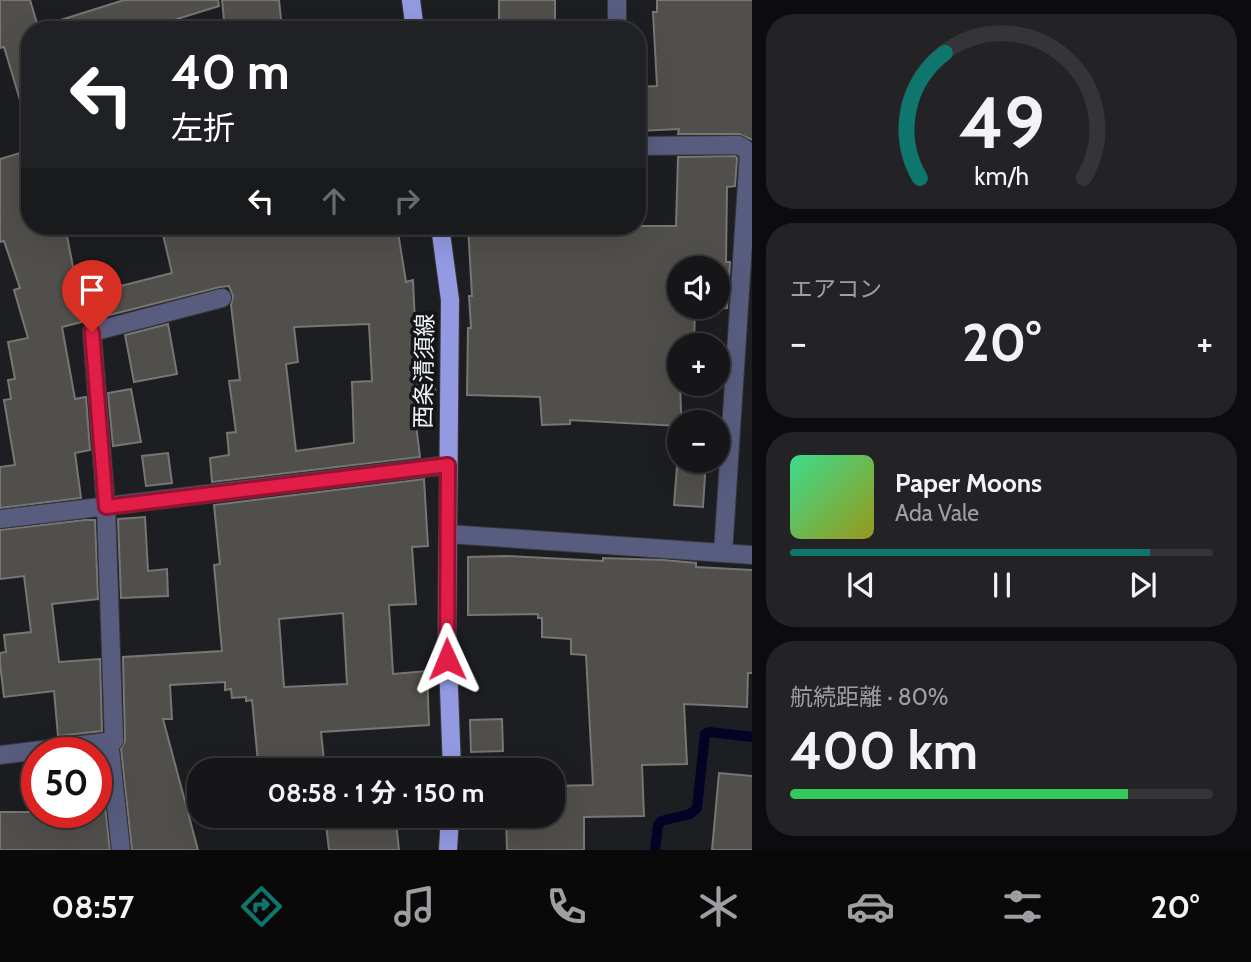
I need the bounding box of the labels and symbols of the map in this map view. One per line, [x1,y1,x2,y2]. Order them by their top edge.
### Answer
pin [62,260,122,332]
street label: 西条清須線 [409,313,439,429]
position arrow [410,622,484,696]
speed limit sign: 50 [21,737,112,828]

